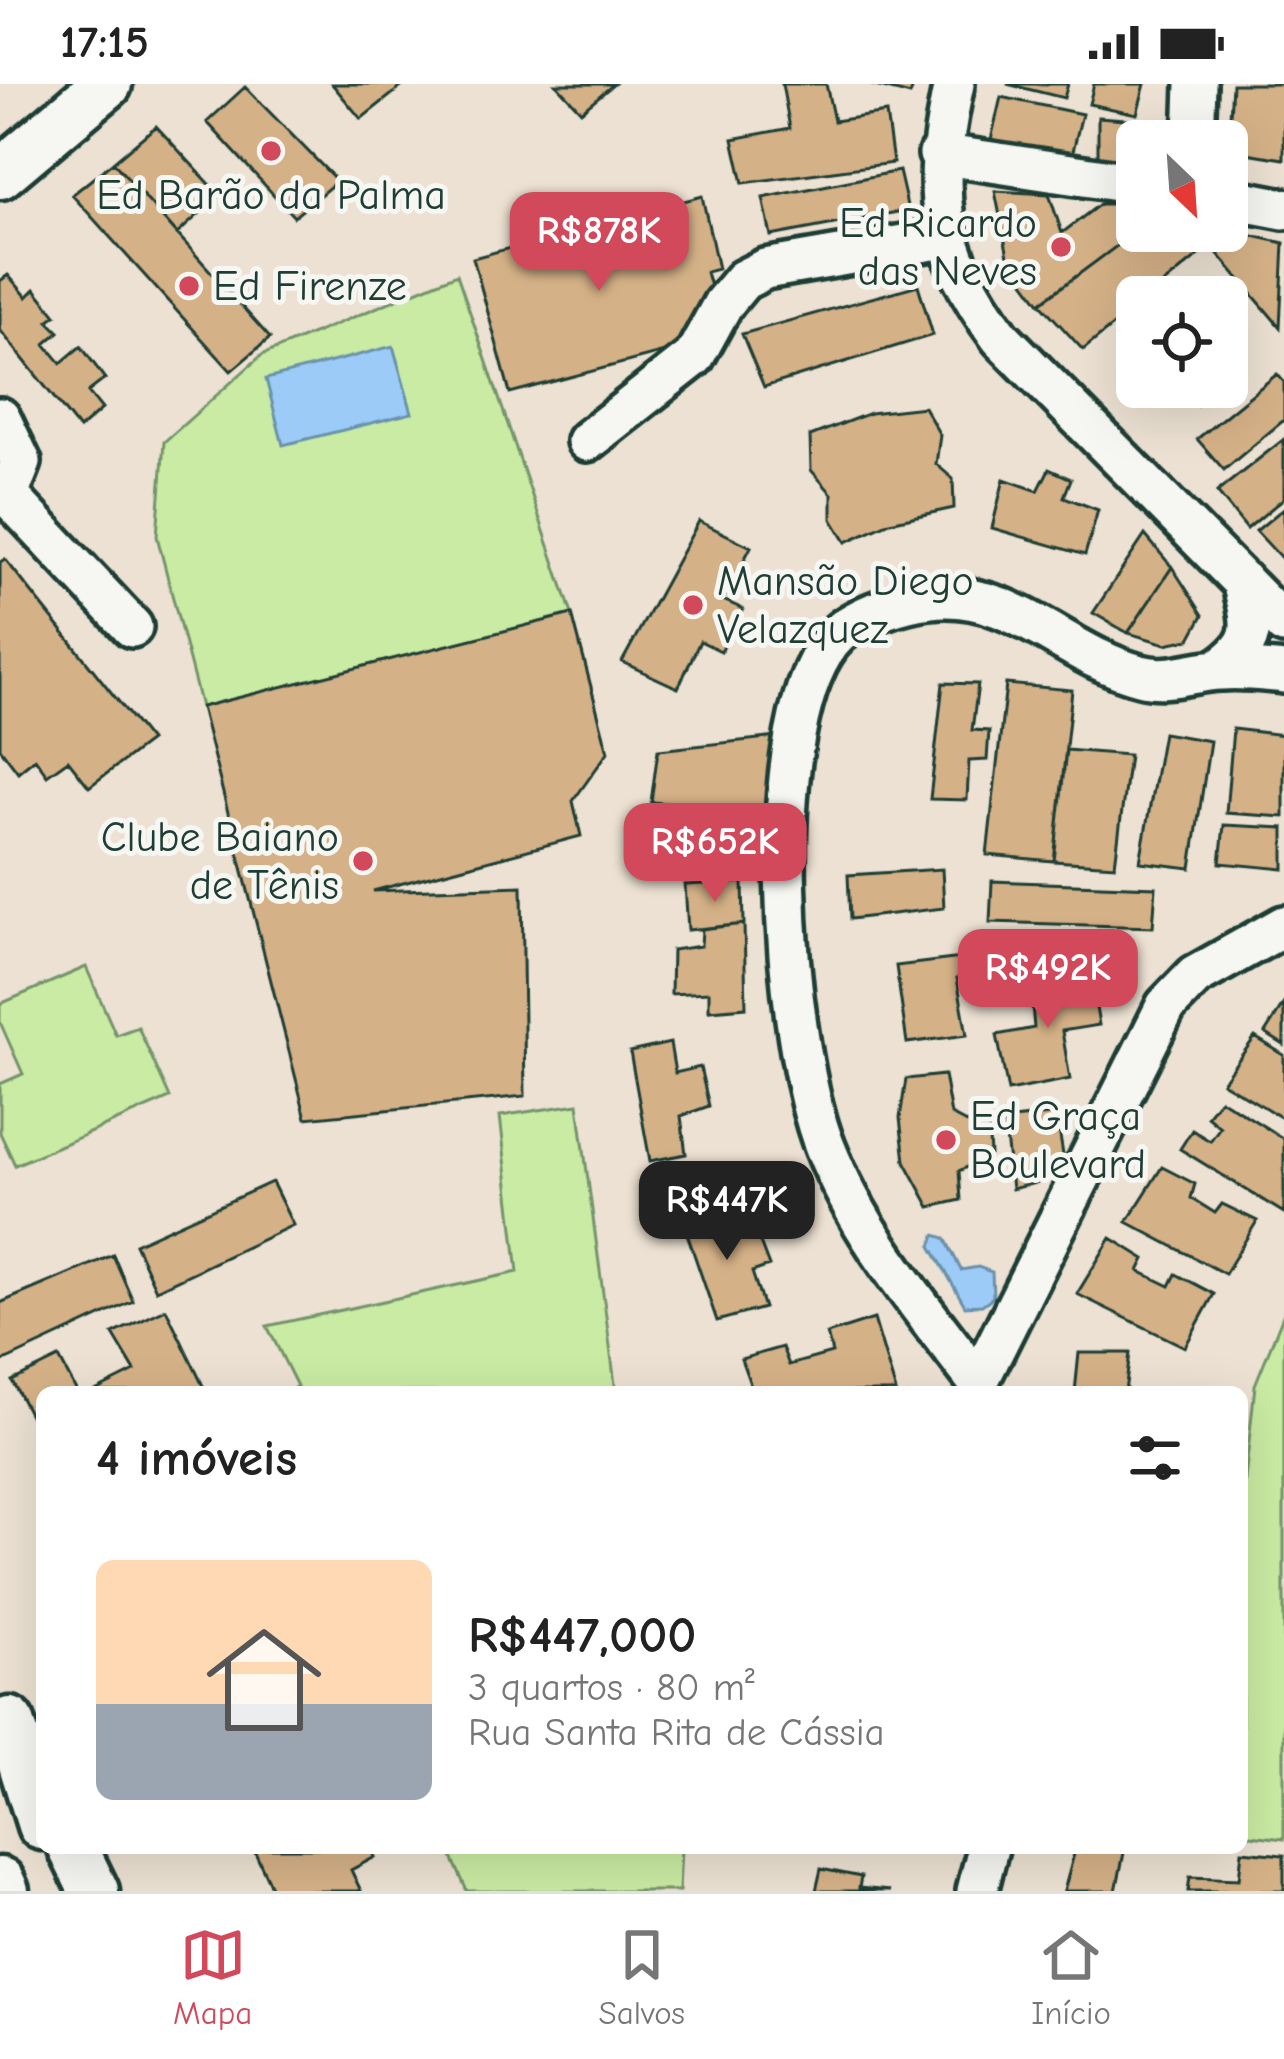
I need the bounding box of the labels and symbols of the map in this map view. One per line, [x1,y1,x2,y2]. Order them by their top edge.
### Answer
north arrow [1116,120,1248,252]
marker: Ed Barão da Palma [258,138,284,164]
place label: Ed Barão da Palma [96,171,446,220]
pin: R$878K [501,192,697,294]
place label: Ed Ricardo das Neves [839,199,1037,296]
marker: Ed Ricardo das Neves [1048,234,1074,260]
place label: Ed Firenze [213,262,407,311]
marker: Ed Firenze [176,273,202,299]
place label: Mansão Diego Velazquez [717,557,974,654]
marker: Mansão Diego Velazquez [680,592,706,618]
pin: R$652K [617,803,813,905]
place label: Clube Baiano de Tênis [101,813,339,910]
marker: Clube Baiano de Tênis [350,848,376,874]
pin: R$492K [950,929,1146,1031]
place label: Ed Graça Boulevard [970,1092,1146,1189]
marker: Ed Graça Boulevard [933,1127,959,1153]
pin: R$447K [629,1161,825,1263]

